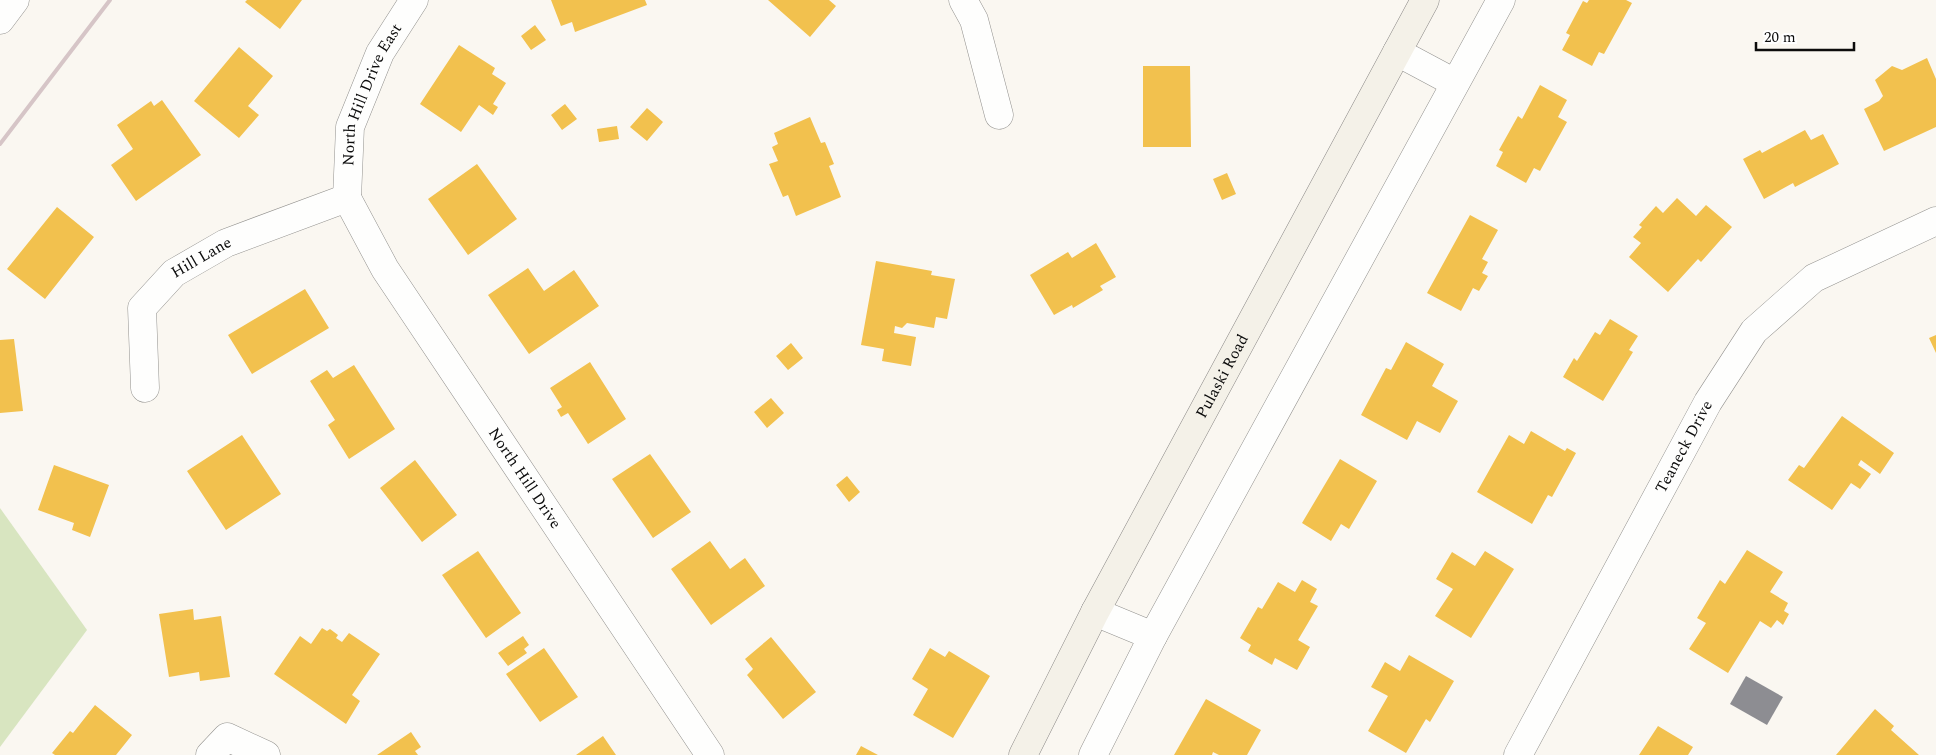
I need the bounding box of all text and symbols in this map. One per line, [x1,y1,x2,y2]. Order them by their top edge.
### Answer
street label: North Hill Drive East [336,18,408,167]
scale bar [1756,20,1854,52]
text: 20 m [1764,26,1796,49]
street label: Hill Lane [167,230,235,284]
street label: Pulaski Road [1190,330,1255,423]
street label: Teaneck Drive [1649,396,1719,498]
street label: North Hill Drive [482,423,567,534]

